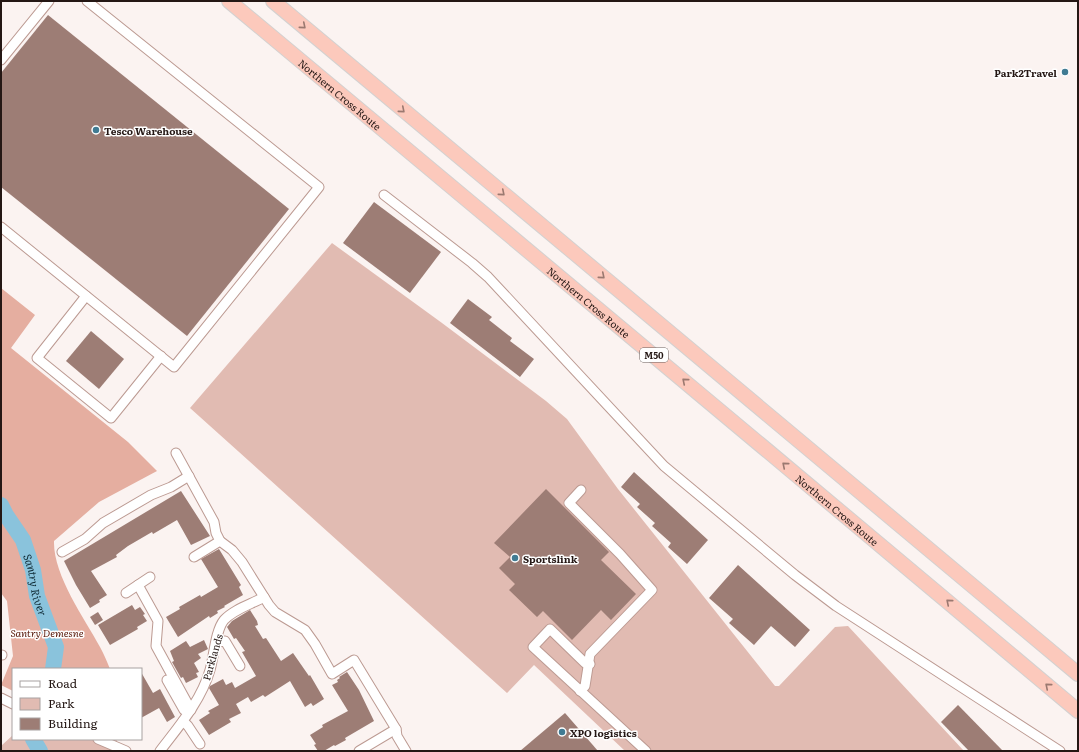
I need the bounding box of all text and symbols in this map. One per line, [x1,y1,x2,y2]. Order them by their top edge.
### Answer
one-way arrow [298,22,306,29]
street label: Northern Cross Route [296,55,385,133]
place label: Park2Travel [994,65,1057,80]
marker: Park2Travel [1060,67,1070,77]
one-way arrow [398,105,405,112]
place label: Tesco Warehouse [104,123,193,138]
marker: Tesco Warehouse [91,125,101,135]
one-way arrow [498,189,505,196]
street label: Northern Cross Route [544,263,634,341]
one-way arrow [598,272,605,279]
road number: M50 [640,348,668,362]
one-way arrow [682,379,690,386]
one-way arrow [782,462,789,469]
street label: Northern Cross Route [793,470,882,549]
place label: Sportslink [523,551,578,566]
water label: Santry River [20,552,52,618]
marker: Sportslink [510,553,520,563]
one-way arrow [946,600,953,607]
park label: Santry Demesne [10,625,84,640]
street label: Parklands [198,632,226,682]
legend [12,668,142,740]
text: Road [48,674,78,692]
one-way arrow [1045,683,1053,690]
text: Park [48,694,75,712]
text: Building [48,714,98,732]
place label: XPO logistics [570,725,637,740]
marker: XPO logistics [557,727,567,737]

